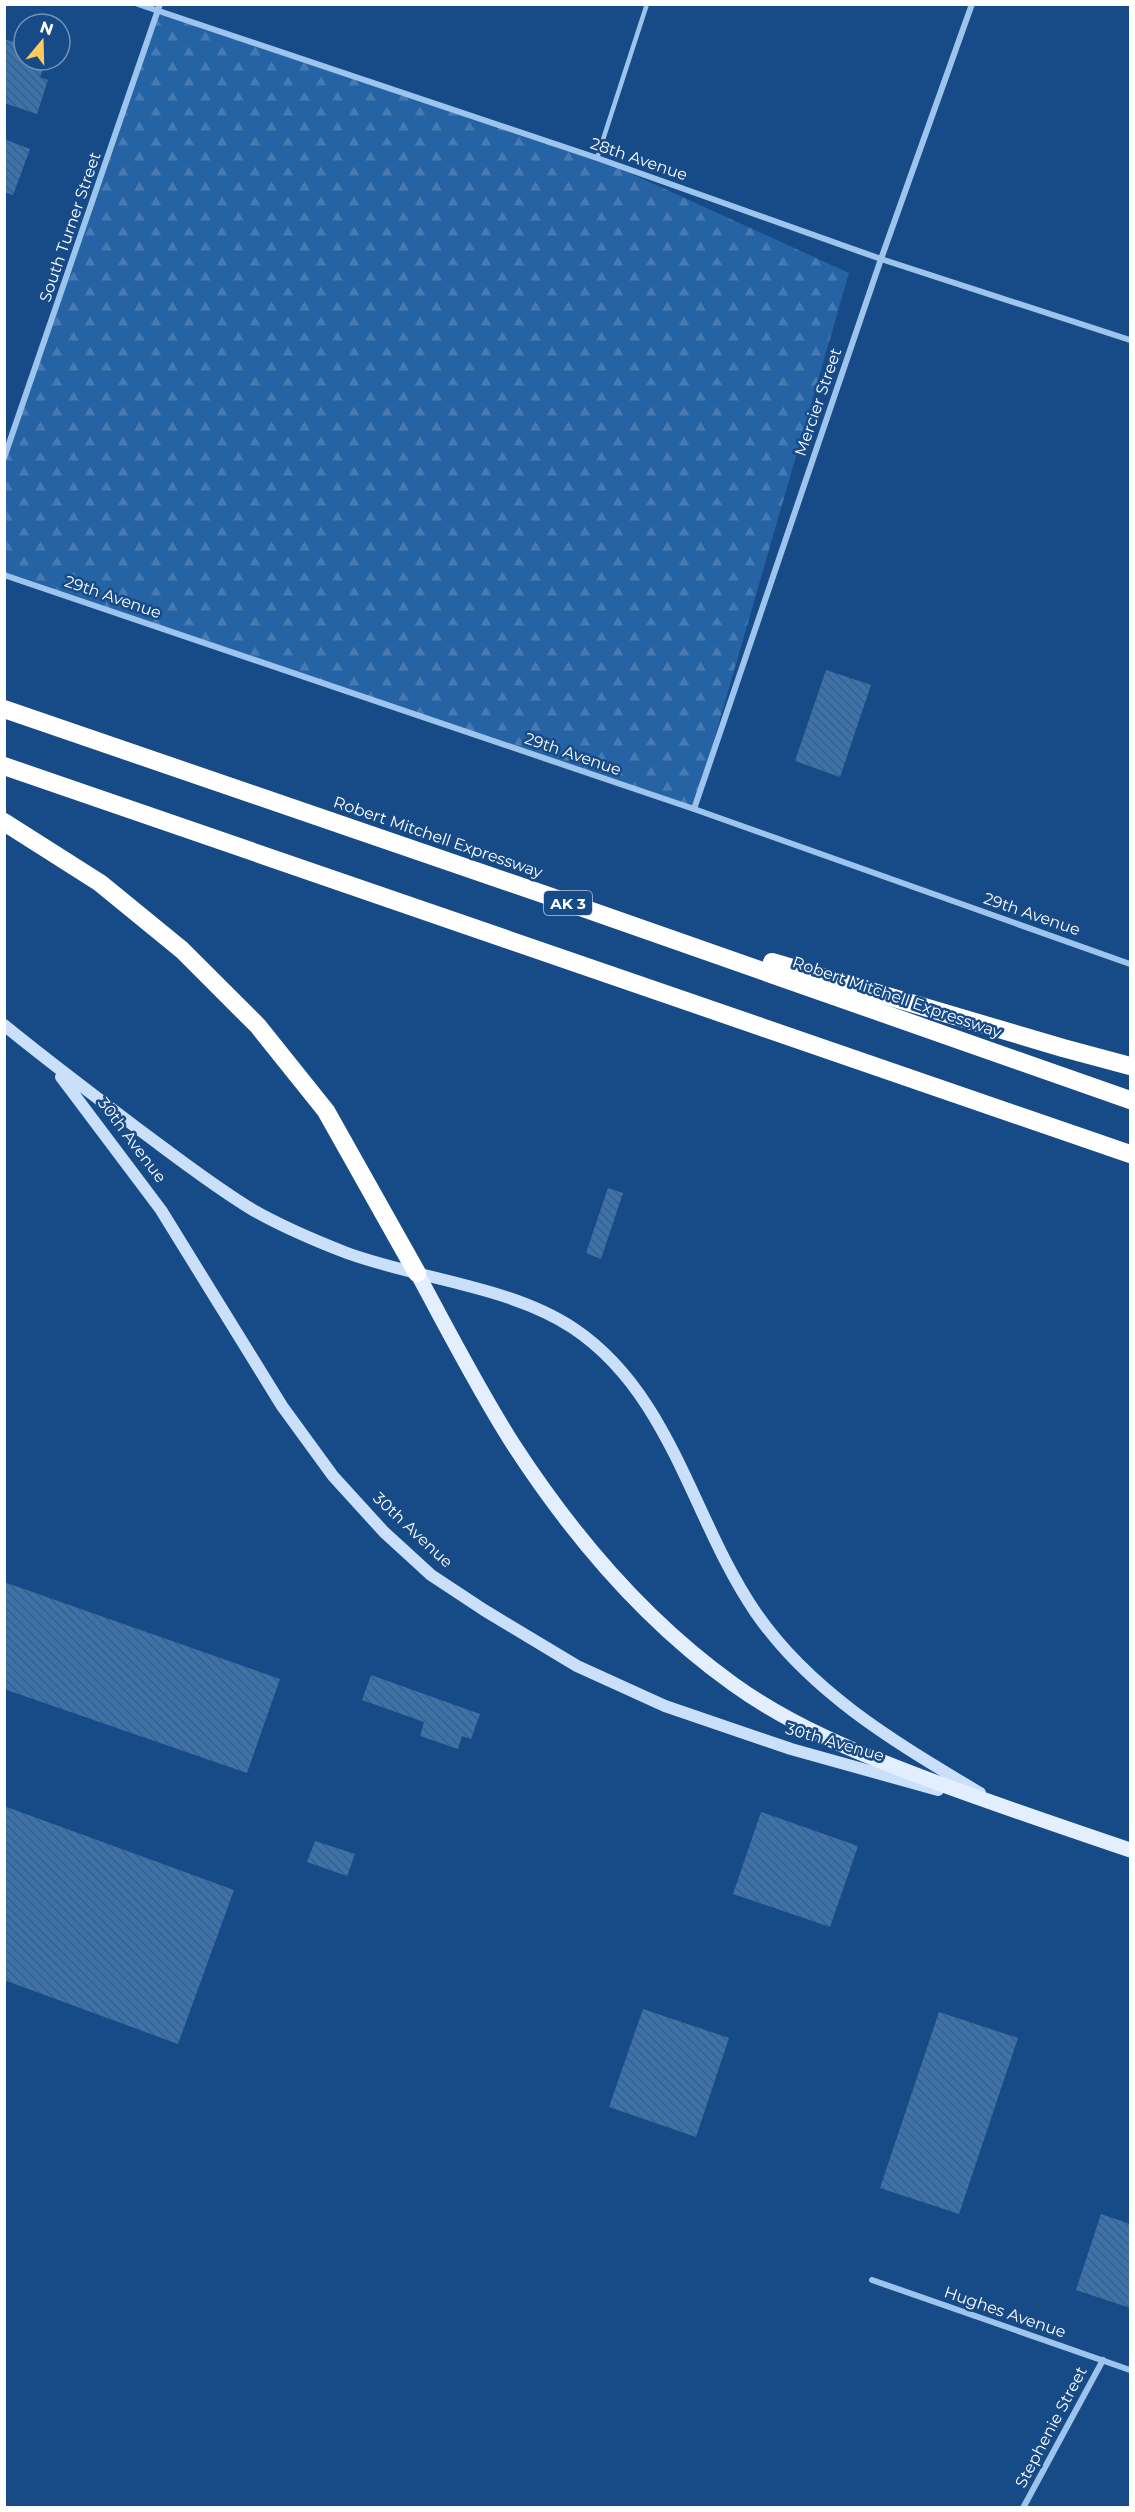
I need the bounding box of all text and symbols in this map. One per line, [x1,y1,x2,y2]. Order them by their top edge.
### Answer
north arrow [12,12,72,72]
text: N [38,17,56,39]
street label: 28th Avenue [588,134,690,184]
street label: South Turner Street [35,149,105,305]
street label: Mercier Street [791,345,846,459]
street label: 29th Avenue [62,572,164,622]
street label: 29th Avenue [522,729,624,779]
street label: Robert Mitchell Expressway [331,792,545,882]
street label: 29th Avenue [981,889,1083,939]
road number: AK 3 [544,891,592,915]
street label: Robert Mitchell Expressway [790,952,1004,1042]
street label: 30th Avenue [94,1094,170,1186]
street label: 30th Avenue [369,1488,457,1572]
street label: 30th Avenue [784,1719,886,1765]
street label: Hughes Avenue [942,2282,1068,2342]
street label: Stephenie Street [1011,2363,1091,2491]

